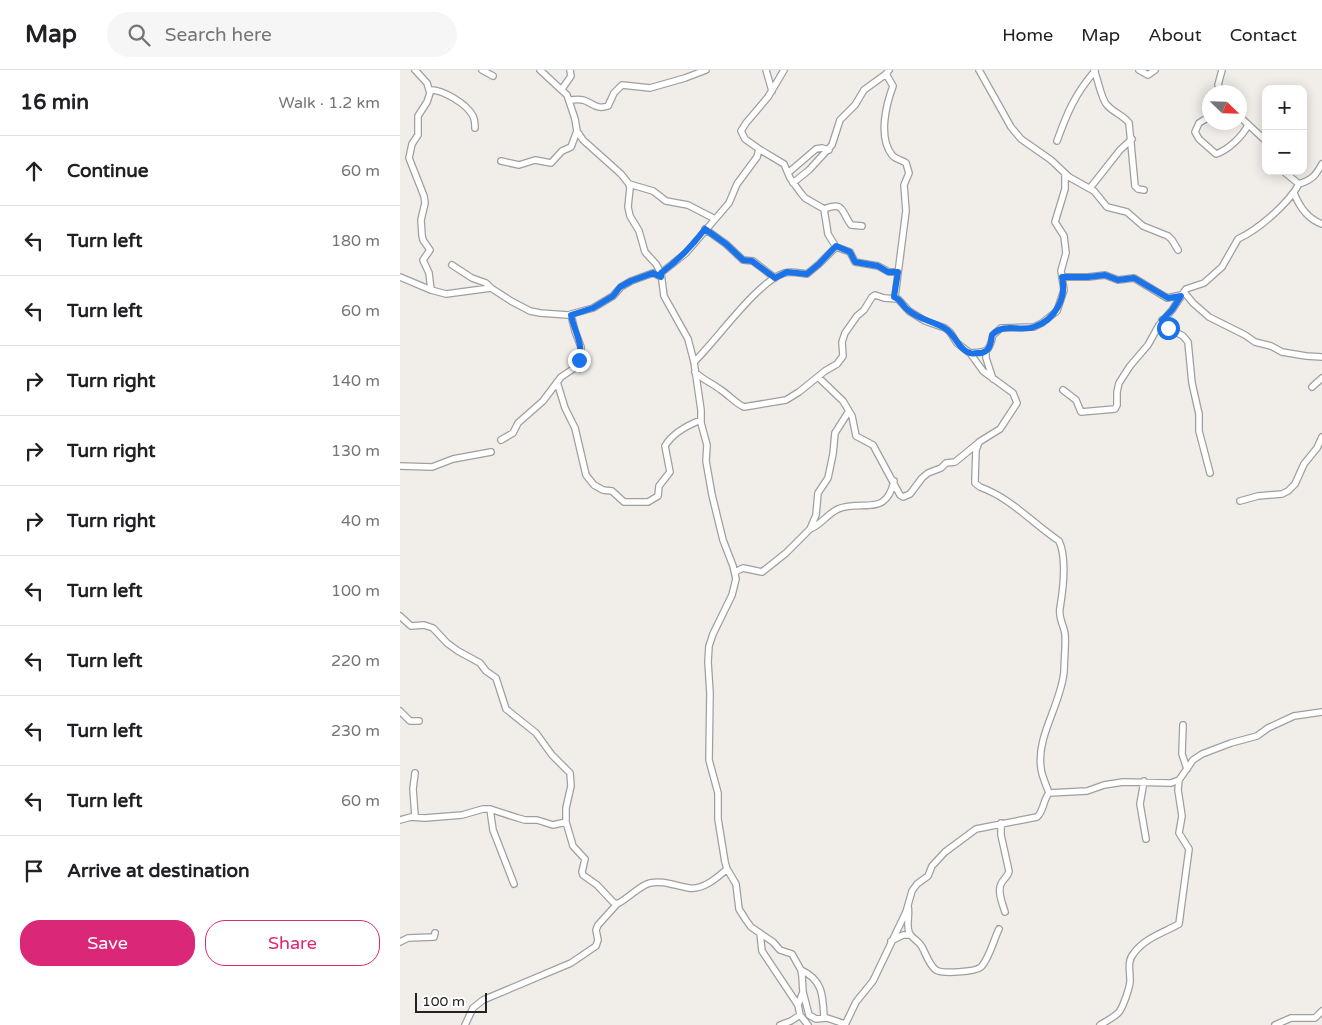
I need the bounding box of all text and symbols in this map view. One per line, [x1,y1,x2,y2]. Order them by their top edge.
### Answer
search box [107,12,457,57]
text: Map [25,20,77,49]
icon: search [125,21,153,49]
text: Search here [165,24,272,46]
text: Home [1002,24,1053,46]
text: Map [1081,24,1120,46]
text: About [1148,24,1202,46]
text: Contact [1230,24,1297,46]
north arrow [1202,85,1247,130]
map controls [1262,85,1307,175]
button: + [1262,85,1307,130]
text: 16 min [20,90,89,115]
text: Walk · 1.2 km [278,93,380,113]
button: − [1262,130,1307,175]
icon: ahead [20,157,48,185]
text: Continue [67,160,149,182]
text: 60 m [341,161,380,181]
icon: left [20,227,48,255]
text: Turn left [67,230,143,252]
text: 180 m [331,231,380,251]
icon: left [20,297,48,325]
text: Turn left [67,300,143,322]
text: 60 m [341,301,380,321]
route start [1157,317,1180,340]
route end [568,349,591,372]
icon: right [20,367,48,395]
text: Turn right [67,370,155,392]
text: 140 m [331,371,380,391]
icon: right [20,437,48,465]
text: Turn right [67,440,155,462]
text: 130 m [331,441,380,461]
icon: right [20,507,48,535]
text: Turn right [67,510,155,532]
text: 40 m [341,511,380,531]
icon: left [20,577,48,605]
text: Turn left [67,580,143,602]
text: 100 m [331,581,380,601]
icon: left [20,647,48,675]
text: Turn left [67,650,143,672]
text: 220 m [331,651,380,671]
icon: left [20,717,48,745]
text: Turn left [67,720,143,742]
text: 230 m [331,721,380,741]
icon: left [20,787,48,815]
text: Turn left [67,790,143,812]
text: 60 m [341,791,380,811]
icon: arrive [20,857,48,885]
text: Arrive at destination [67,860,250,882]
button: Save [20,920,195,966]
button: Share [205,920,380,966]
scale bar [415,990,488,1013]
text: 100 m [422,993,465,1010]

